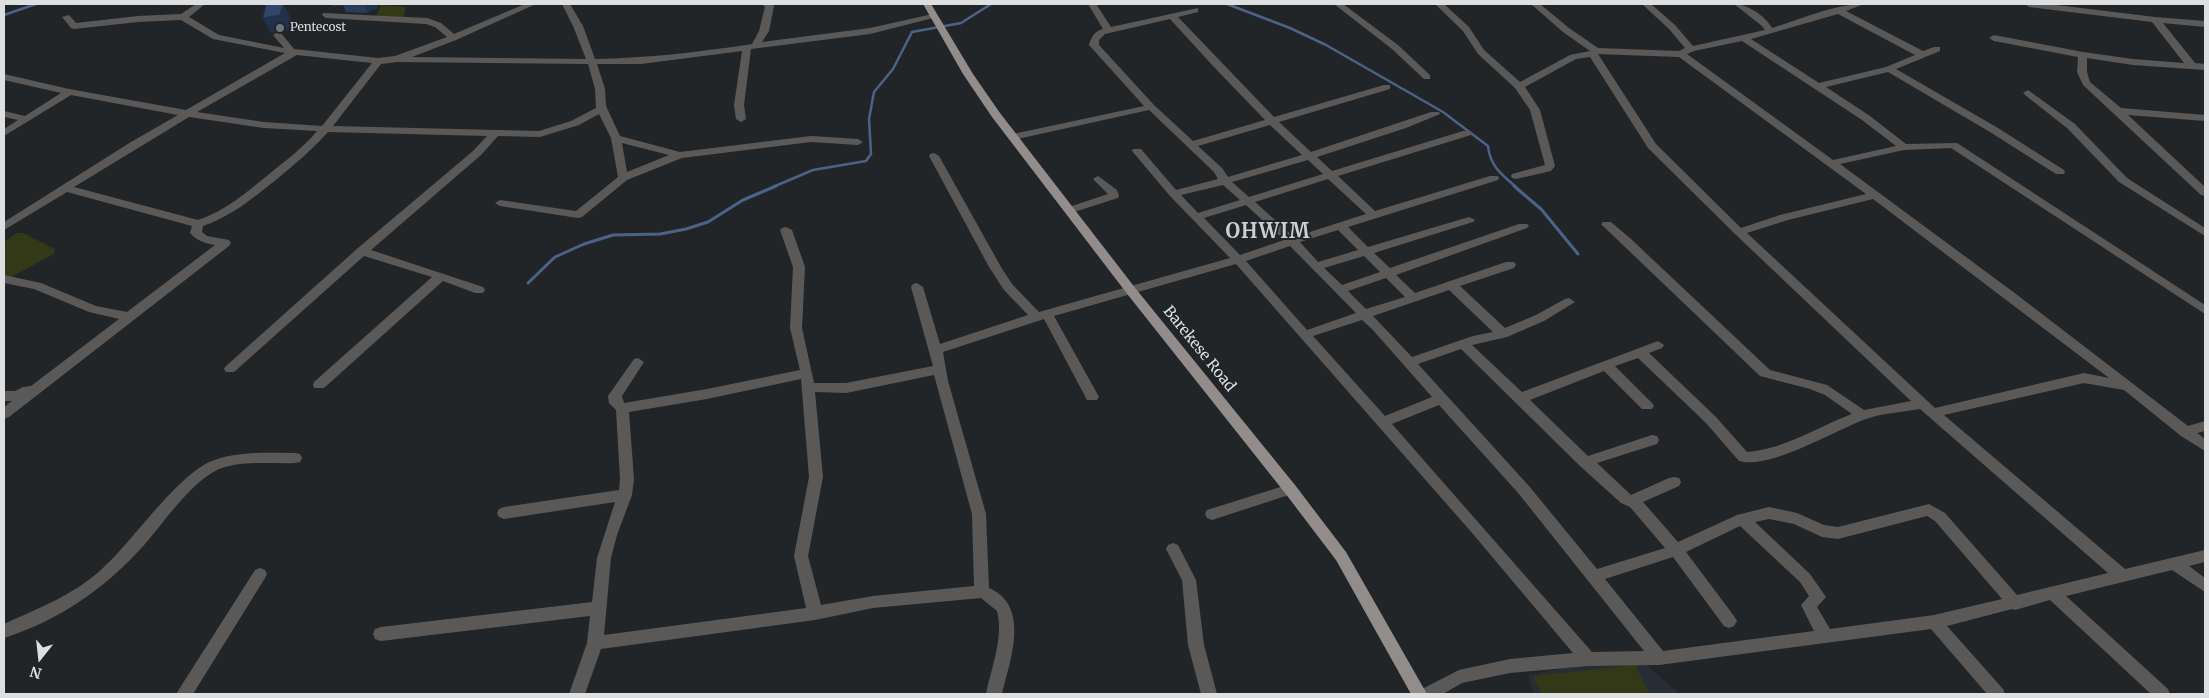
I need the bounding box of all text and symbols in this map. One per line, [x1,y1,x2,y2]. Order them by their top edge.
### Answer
place label: Pentecost [290,21,346,35]
marker: Pentecost [274,22,286,34]
district label: OHWIM [1225,220,1311,244]
street label: Barekese Road [1159,303,1239,395]
north arrow [15,633,65,683]
text: N [28,662,44,683]

